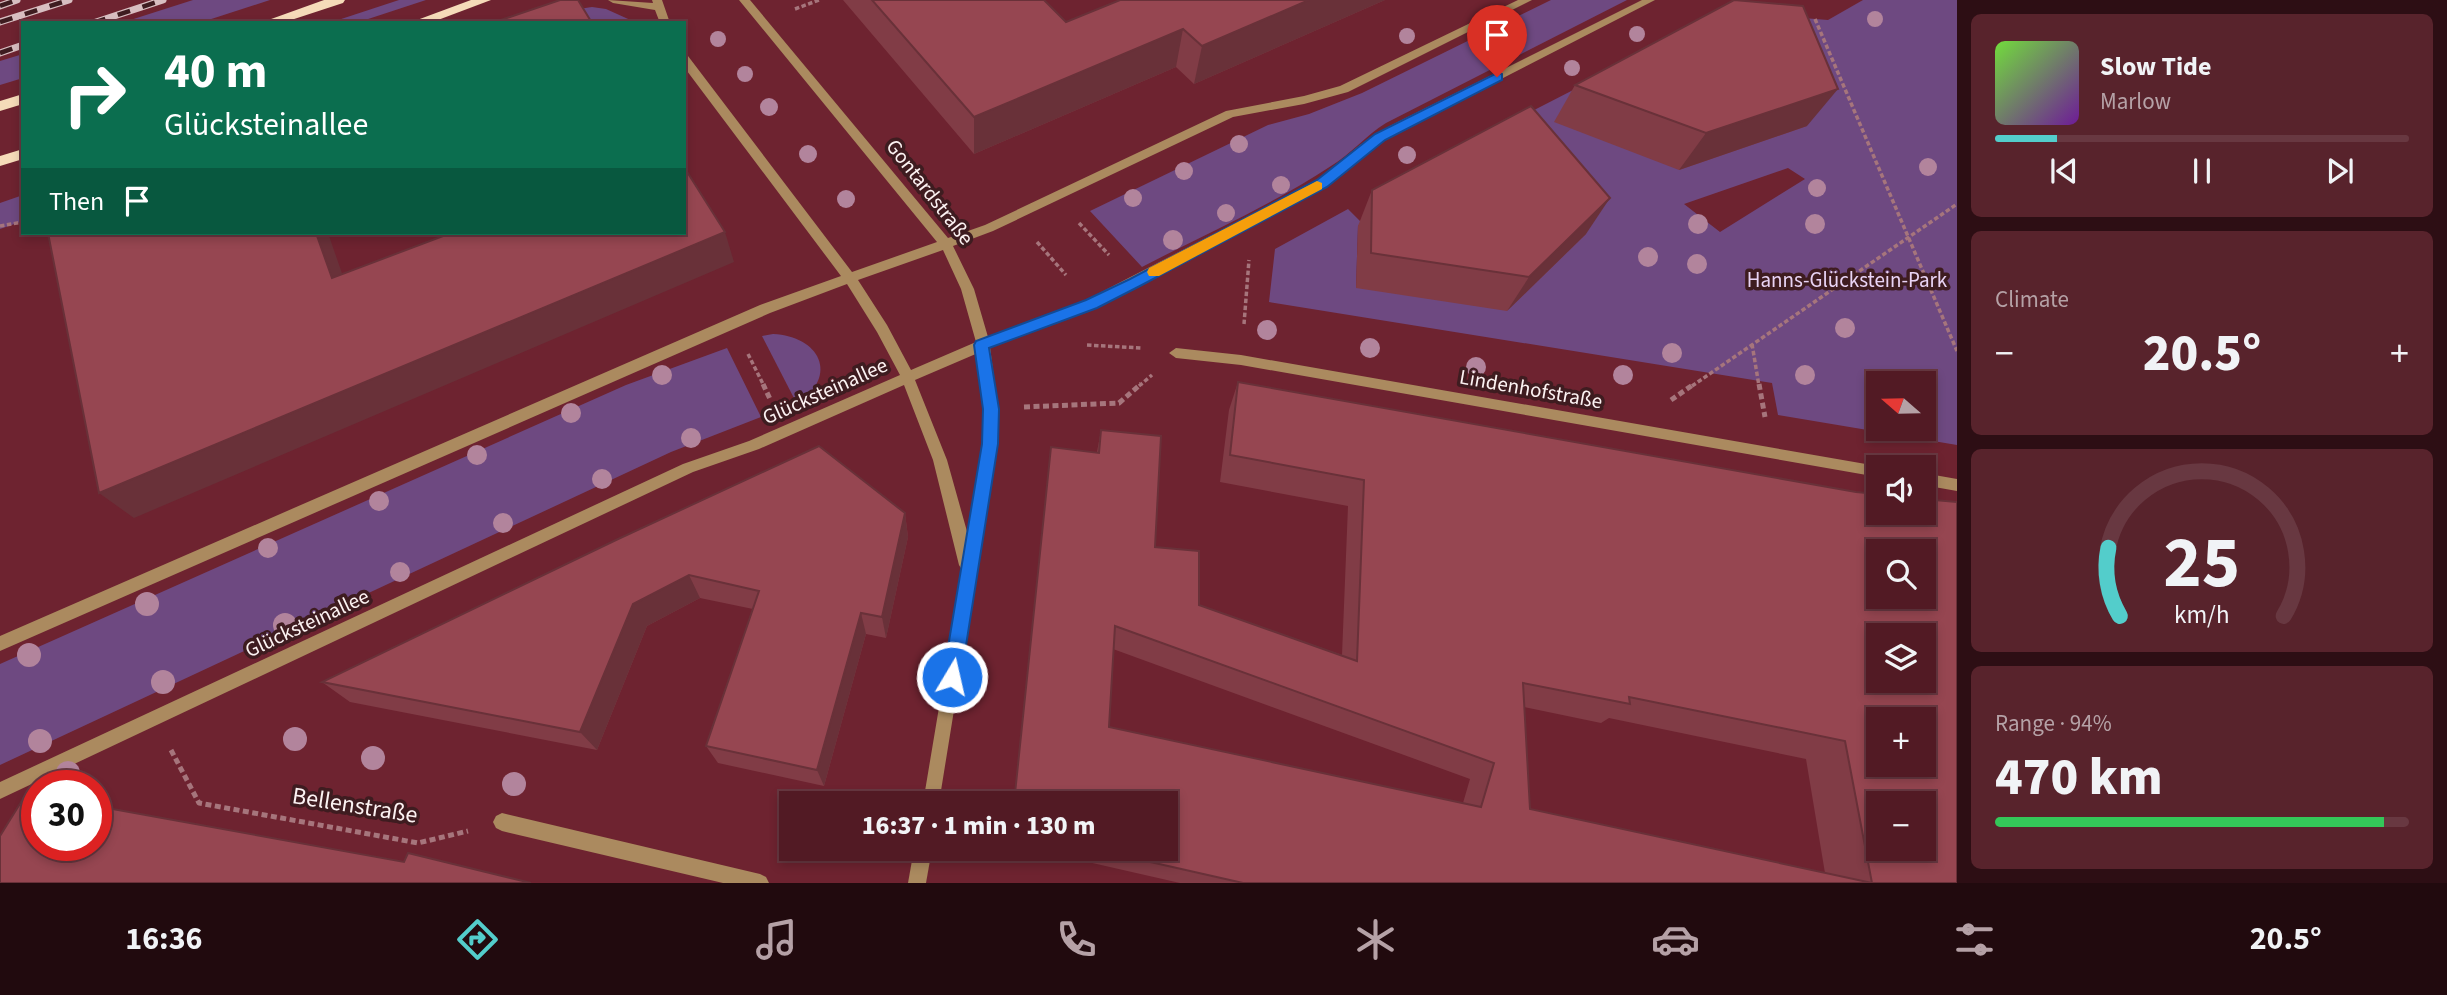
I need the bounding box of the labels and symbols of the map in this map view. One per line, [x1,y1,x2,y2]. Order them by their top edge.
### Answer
pin [1467,5,1527,77]
street label: Gontardstraße [879,133,981,251]
park label: Hanns-Glückstein-Park [1747,265,1948,295]
street label: Glücksteinallee [758,350,892,432]
street label: Lindenhofstraße [1457,362,1605,416]
north arrow [1866,371,1936,441]
street label: Glücksteinallee [240,581,374,665]
position arrow [915,640,989,714]
speed limit sign: 30 [21,770,112,861]
street label: Bellenstraße [290,778,420,833]

